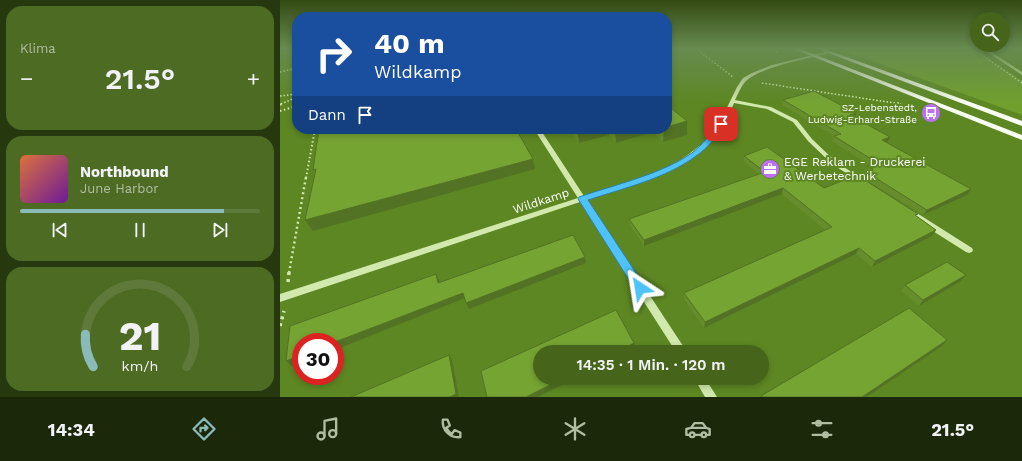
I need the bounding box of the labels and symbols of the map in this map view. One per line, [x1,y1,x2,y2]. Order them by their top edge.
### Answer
place label: SZ-Lebenstedt, Ludwig-Erhard-Straße [808,102,917,125]
bus stop icon: SZ-Lebenstedt, Ludwig-Erhard-Straße [920,102,942,124]
pin [704,107,738,141]
place label: EGE Reklam - Druckerei & Werbetechnik [784,155,926,183]
office icon: EGE Reklam - Druckerei & Werbetechnik [759,158,781,180]
street label: Wildkamp [511,185,571,217]
position arrow [619,267,661,309]
speed limit sign: 30 [292,333,344,385]

